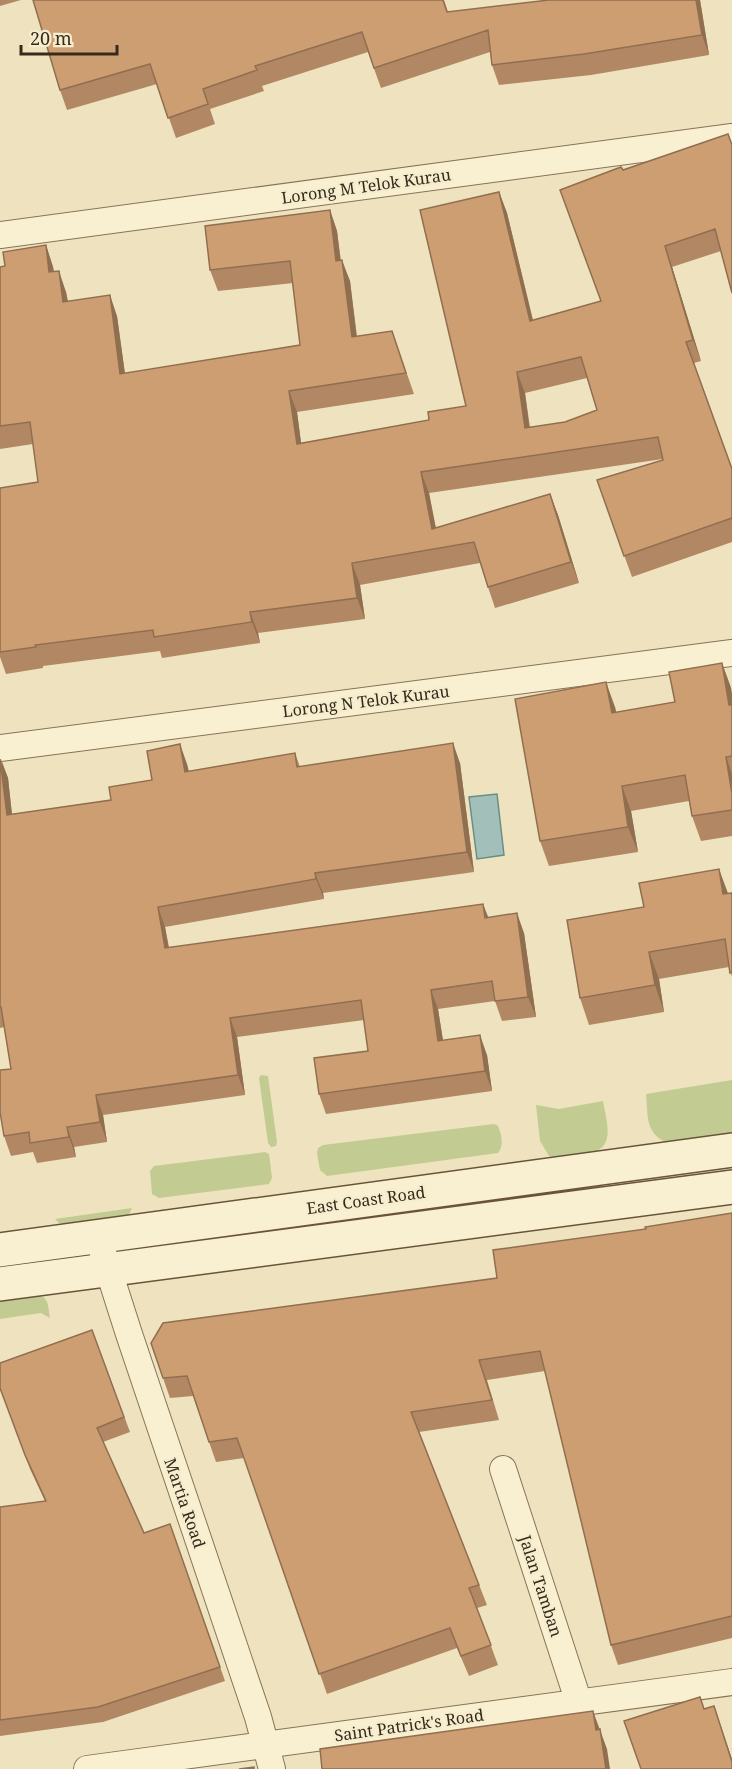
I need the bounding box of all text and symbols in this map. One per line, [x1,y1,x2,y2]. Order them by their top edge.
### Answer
scale bar [21,18,117,56]
text: 20 m [30,26,72,50]
street label: Lorong M Telok Kurau [280,163,452,209]
street label: Lorong N Telok Kurau [281,680,451,722]
street label: East Coast Road [305,1181,427,1219]
street label: Martia Road [159,1455,211,1551]
street label: Jalan Tamban [514,1531,568,1640]
street label: Saint Patrick's Road [333,1704,485,1746]

